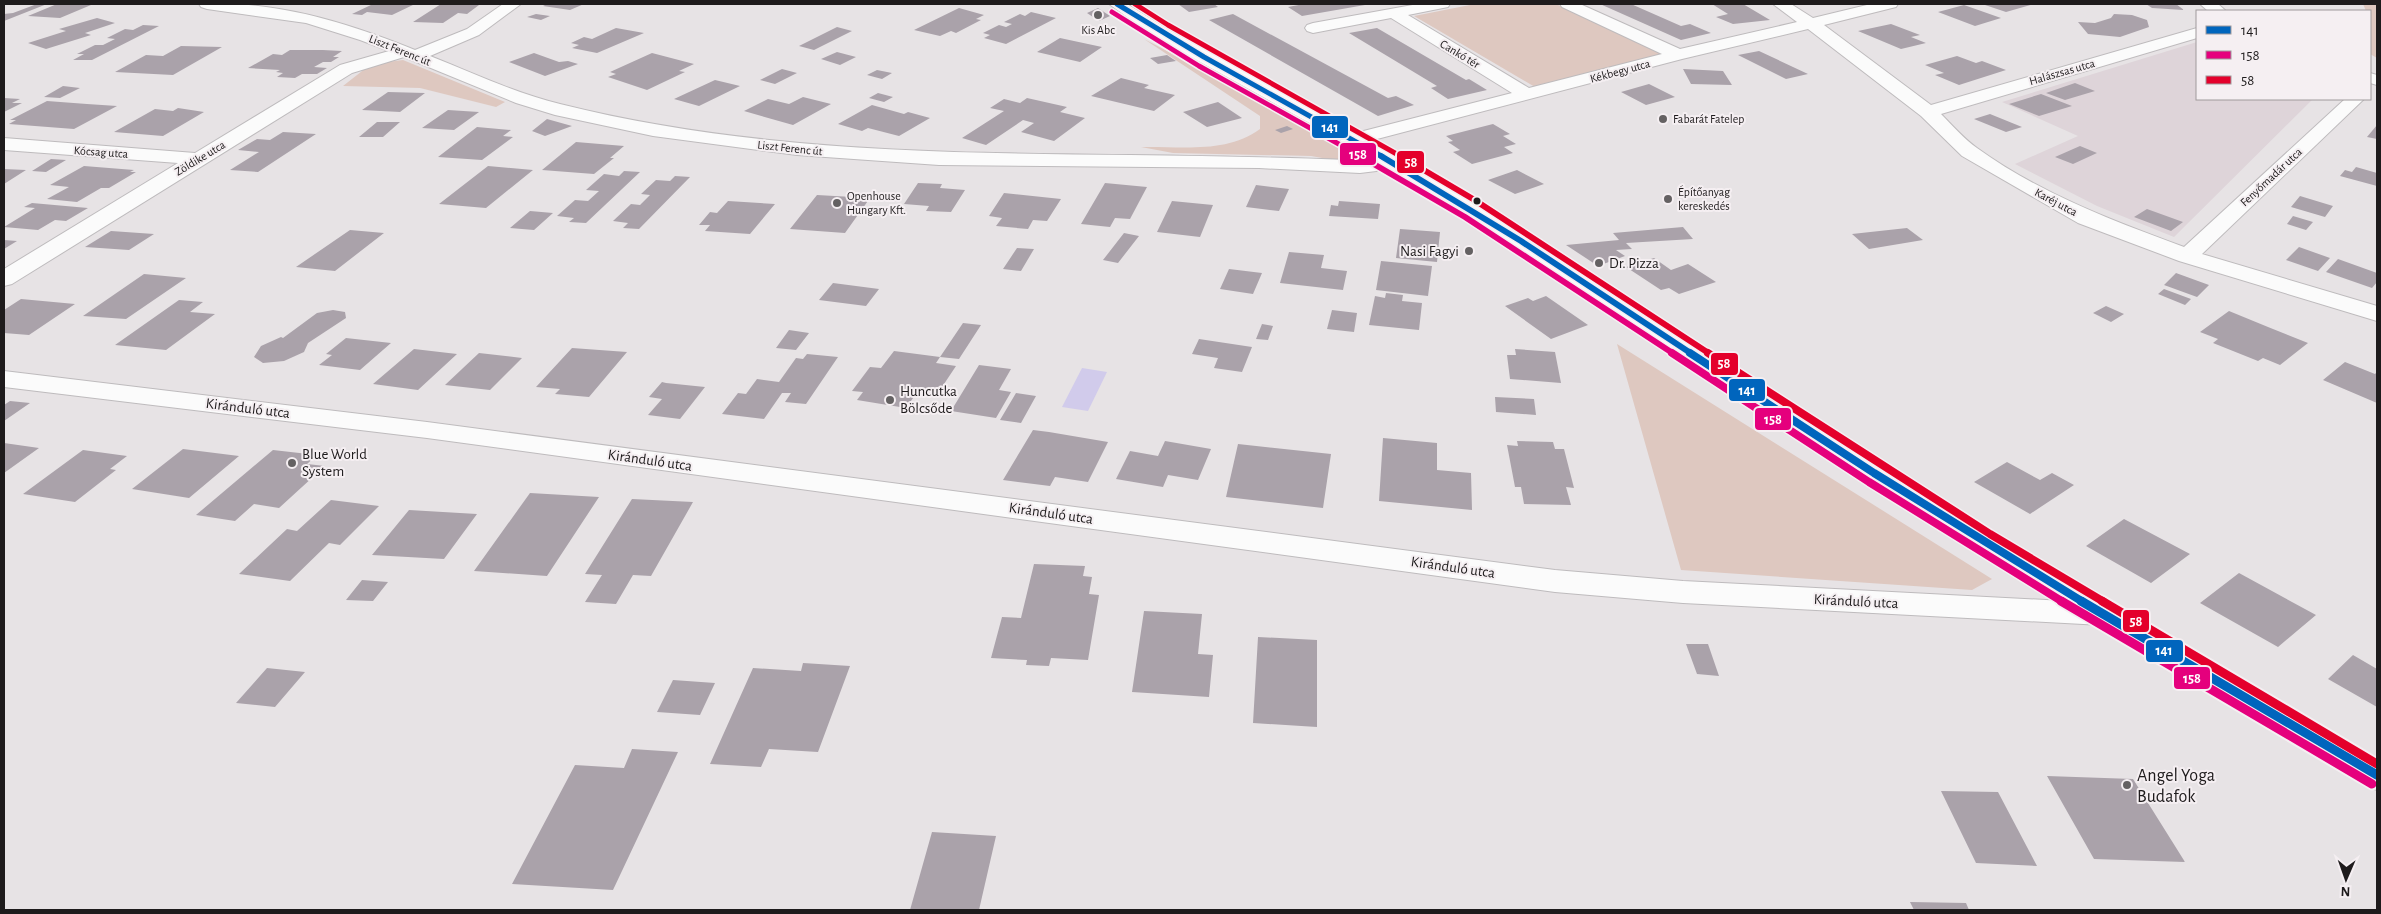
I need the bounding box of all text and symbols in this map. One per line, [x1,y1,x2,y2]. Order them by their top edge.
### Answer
marker: Kis Abc [1092,9,1104,21]
legend [2196,10,2371,100]
text: 141 [2241,23,2259,38]
place label: Kis Abc [1081,24,1115,36]
street label: Liszt Ferenc út [367,32,433,68]
street label: Cankó tér [1438,38,1482,71]
text: 158 [2241,48,2260,63]
street label: Kékbegy utca [1589,57,1652,86]
street label: Halászsas utca [2028,57,2097,87]
text: 58 [2241,73,2254,88]
marker: Fabarát Fatelep [1657,113,1669,125]
place label: Fabarát Fatelep [1673,113,1744,125]
line badge: 141 [1311,115,1349,139]
text: 141 [1321,121,1339,135]
street label: Zöldike utca [173,138,228,178]
street label: Liszt Ferenc út [757,139,823,157]
line badge: 158 [1339,142,1377,166]
street label: Kócsag utca [73,144,129,160]
street label: Fenyőmadár utca [2238,145,2305,209]
text: 158 [1349,148,1367,162]
line badge: 58 [1396,150,1425,174]
text: 58 [1405,156,1418,170]
place label: Építőanyag kereskedés [1678,185,1730,212]
street label: Karéj utca [2032,186,2080,219]
place label: Openhouse Hungary Kft. [847,190,906,217]
marker: Építőanyag kereskedés [1662,193,1674,205]
unlabelled marker [1472,196,1482,206]
marker: Openhouse Hungary Kft. [831,197,843,209]
place label: Nasi Fagyi [1400,244,1459,259]
marker: Nasi Fagyi [1463,245,1475,257]
place label: Dr. Pizza [1609,256,1659,271]
marker: Dr. Pizza [1593,257,1605,269]
line badge: 58 [1710,352,1739,376]
text: 58 [1718,357,1731,371]
line badge: 141 [1728,378,1766,402]
place label: Huncutka Bölcsőde [900,384,957,416]
text: 141 [1738,384,1756,398]
marker: Huncutka Bölcsőde [884,394,896,406]
street label: Kiránduló utca [205,396,291,421]
line badge: 158 [1754,407,1792,431]
text: 158 [1764,413,1782,427]
place label: Blue World System [302,447,367,479]
street label: Kiránduló utca [607,447,693,474]
marker: Blue World System [286,457,298,469]
street label: Kiránduló utca [1008,500,1094,527]
street label: Kiránduló utca [1410,554,1496,581]
street label: Kiránduló utca [1813,592,1899,611]
line badge: 58 [2122,609,2150,633]
text: 58 [2130,615,2143,629]
line badge: 141 [2145,639,2184,663]
text: 141 [2155,644,2173,658]
line badge: 158 [2173,666,2211,690]
text: 158 [2183,672,2201,686]
place label: Angel Yoga Budafok [2137,767,2215,806]
marker: Angel Yoga Budafok [2121,779,2133,791]
north arrow [2321,854,2371,904]
text: N [2340,884,2351,898]

